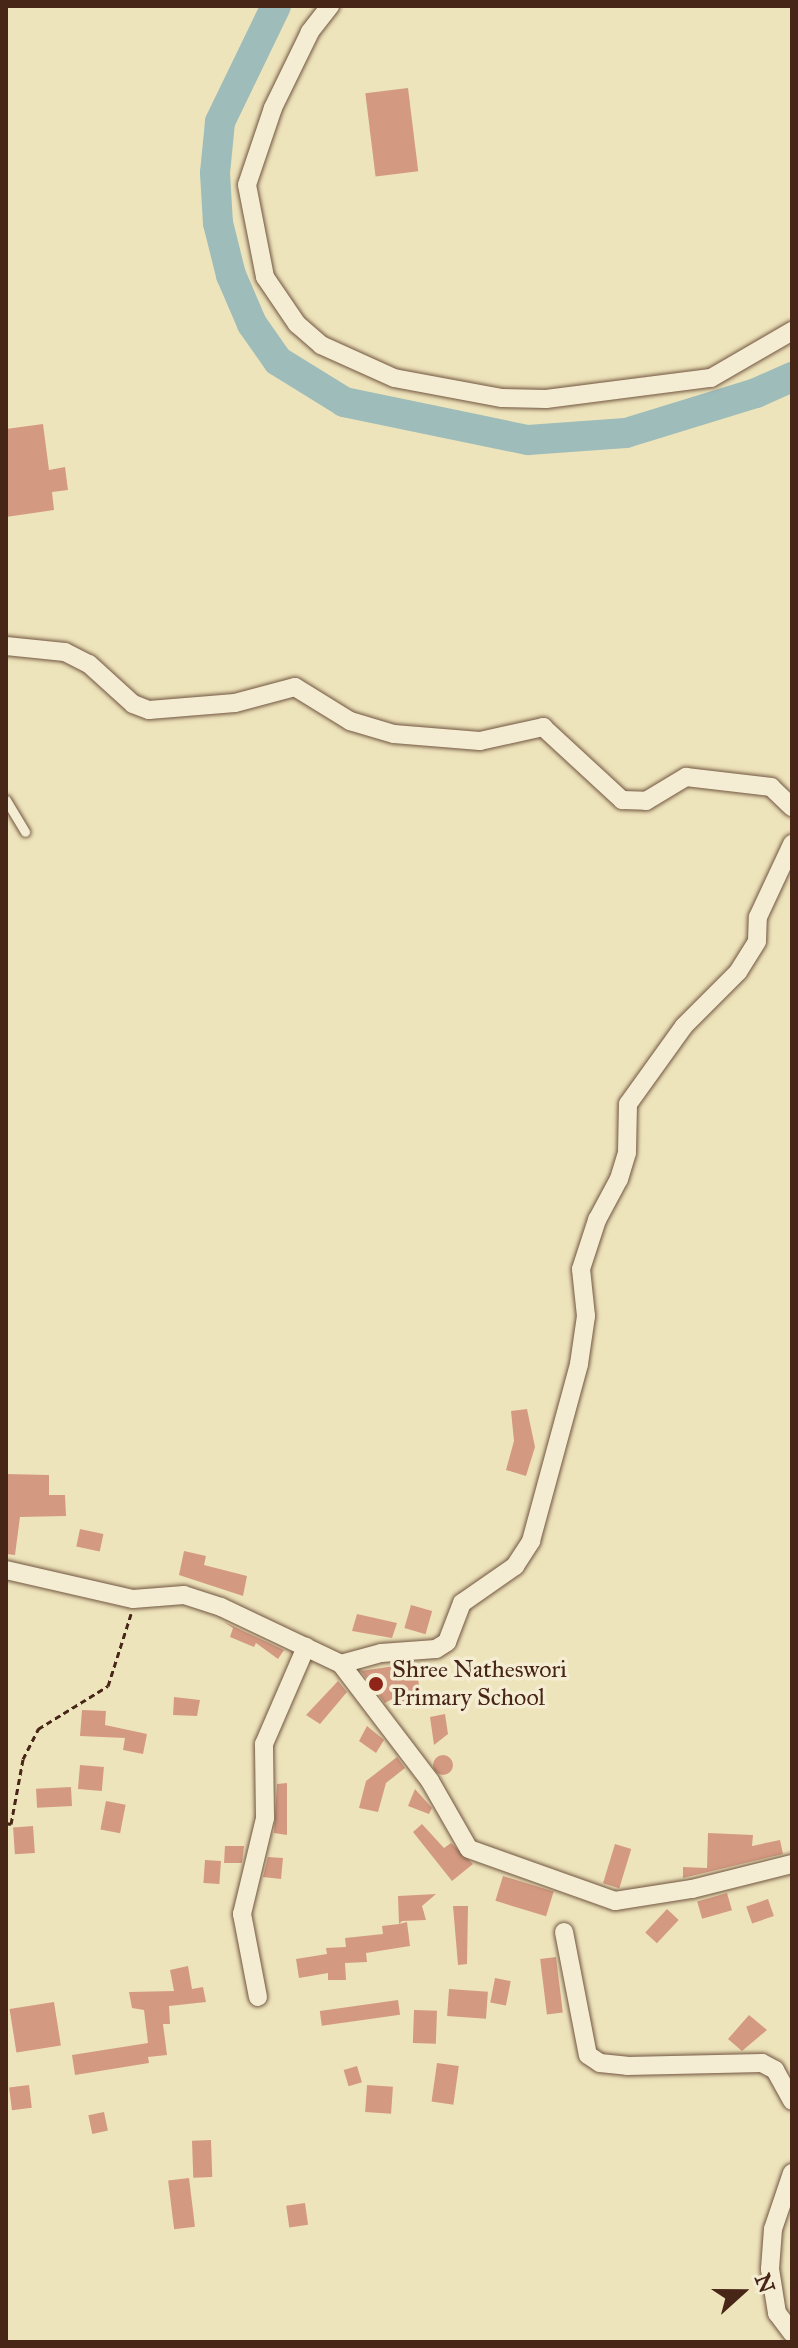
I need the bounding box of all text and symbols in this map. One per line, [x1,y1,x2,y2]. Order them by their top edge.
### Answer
place label: Shree Natheswori Primary School [392,1656,567,1712]
marker: Shree Natheswori Primary School [367,1675,385,1693]
north arrow [702,2252,782,2332]
text: N [749,2270,781,2297]

